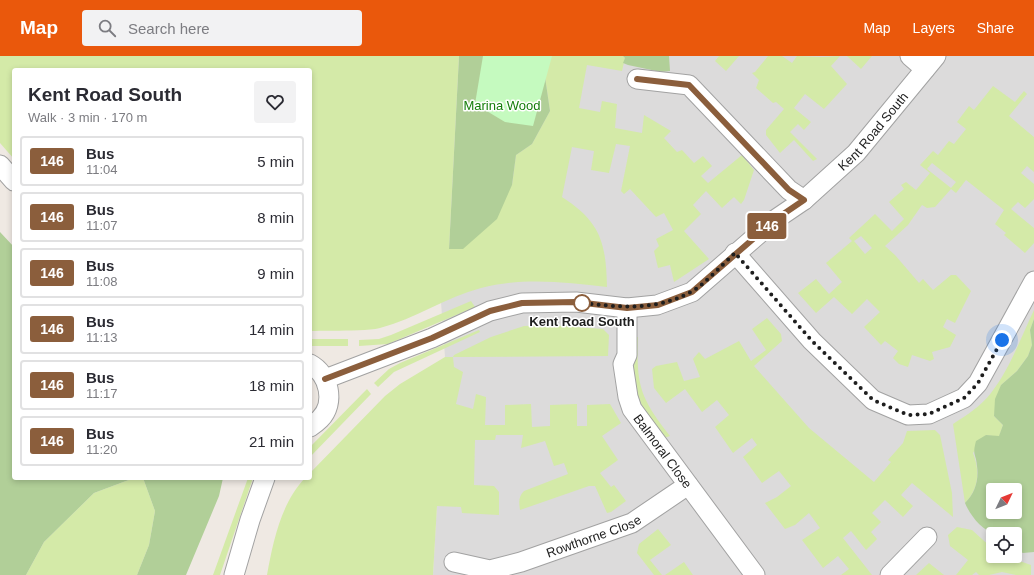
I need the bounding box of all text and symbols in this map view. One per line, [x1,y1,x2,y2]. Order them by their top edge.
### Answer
search box [82,10,362,46]
text: Map [20,17,58,38]
icon: search [96,17,118,39]
text: Search here [128,20,210,37]
text: Map [863,20,891,36]
text: Layers [913,20,955,36]
text: Share [977,20,1014,36]
button: heart [254,81,296,123]
text: Kent Road South [28,84,182,105]
street label: Kent Road South [835,89,911,173]
park label: Marina Wood [463,98,541,113]
text: Walk · 3 min · 170 m [28,110,147,125]
text: Bus [86,145,114,162]
text: 146 [40,153,64,169]
text: 5 min [257,153,294,170]
text: 11:04 [86,162,118,177]
text: Bus [86,201,114,218]
text: 146 [40,209,64,225]
text: 8 min [257,209,294,226]
line badge: 146 [744,213,790,239]
text: 11:07 [86,218,118,233]
text: 146 [755,218,779,234]
text: Bus [86,257,114,274]
text: 146 [40,265,64,281]
text: 9 min [257,265,294,282]
text: 11:08 [86,274,118,289]
marker: Kent Road South [573,294,591,312]
text: Bus [86,313,114,330]
place label: Kent Road South [529,314,635,329]
text: 146 [40,321,64,337]
text: 14 min [249,321,294,338]
text: 11:13 [86,330,118,345]
your location [992,330,1012,350]
text: Bus [86,369,114,386]
text: 146 [40,377,64,393]
text: 18 min [249,377,294,394]
text: 11:17 [86,386,118,401]
street label: Balmoral Close [631,411,695,491]
text: Bus [86,425,114,442]
text: 146 [40,433,64,449]
text: 21 min [249,433,294,450]
text: 11:20 [86,442,118,457]
north arrow [986,483,1022,519]
map controls [986,483,1022,563]
street label: Rowthorne Close [544,512,644,560]
button: locate [986,527,1022,563]

